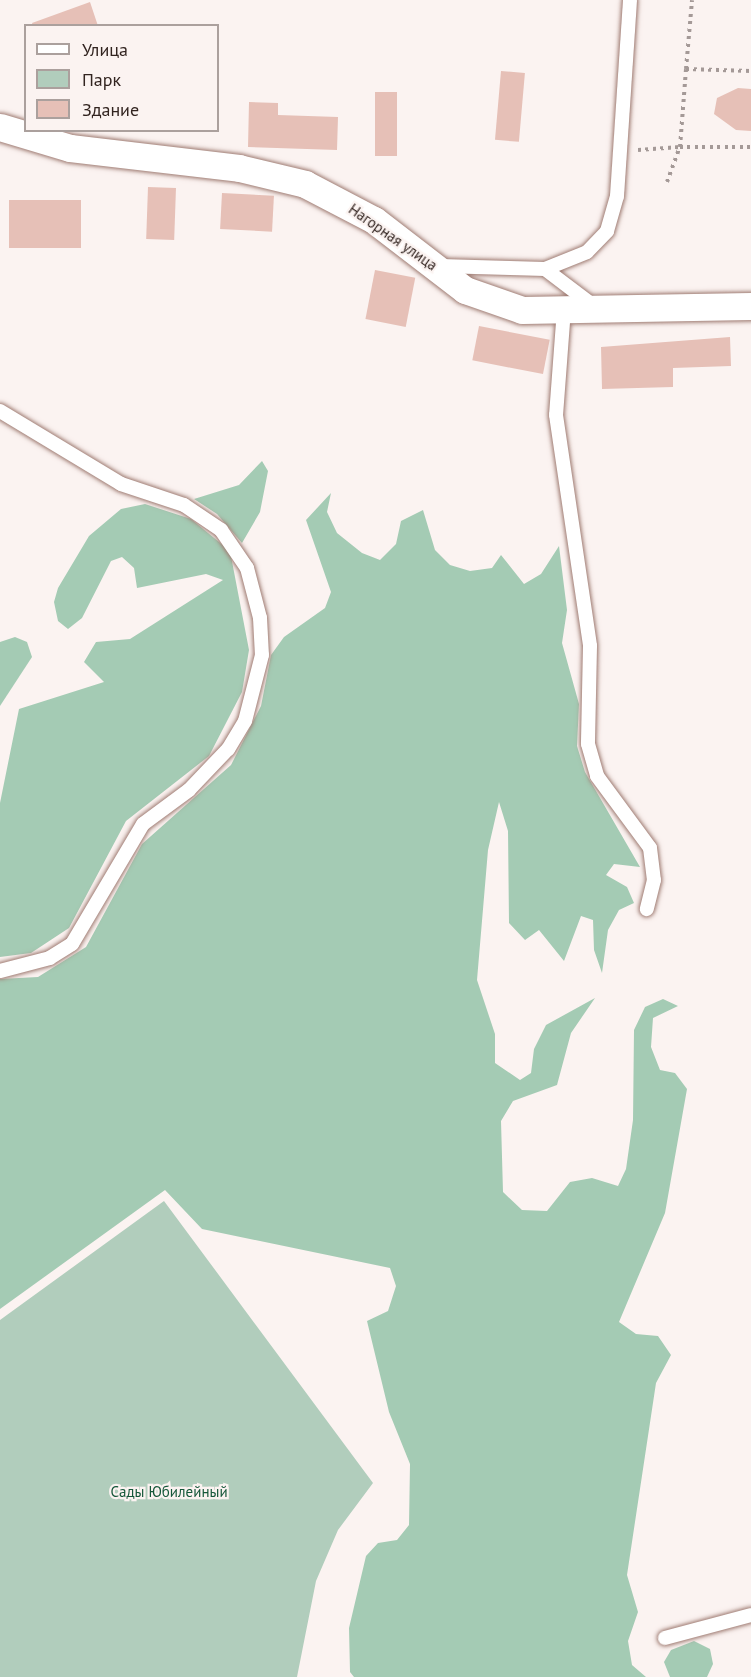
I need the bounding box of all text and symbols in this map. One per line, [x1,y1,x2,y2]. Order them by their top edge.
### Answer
legend [24,24,219,132]
text: Улица [82,38,128,61]
text: Парк [82,68,121,91]
text: Здание [82,98,139,121]
street label: Нагорная улица [345,200,441,274]
park label: Сады Юбилейный [110,1483,228,1501]

